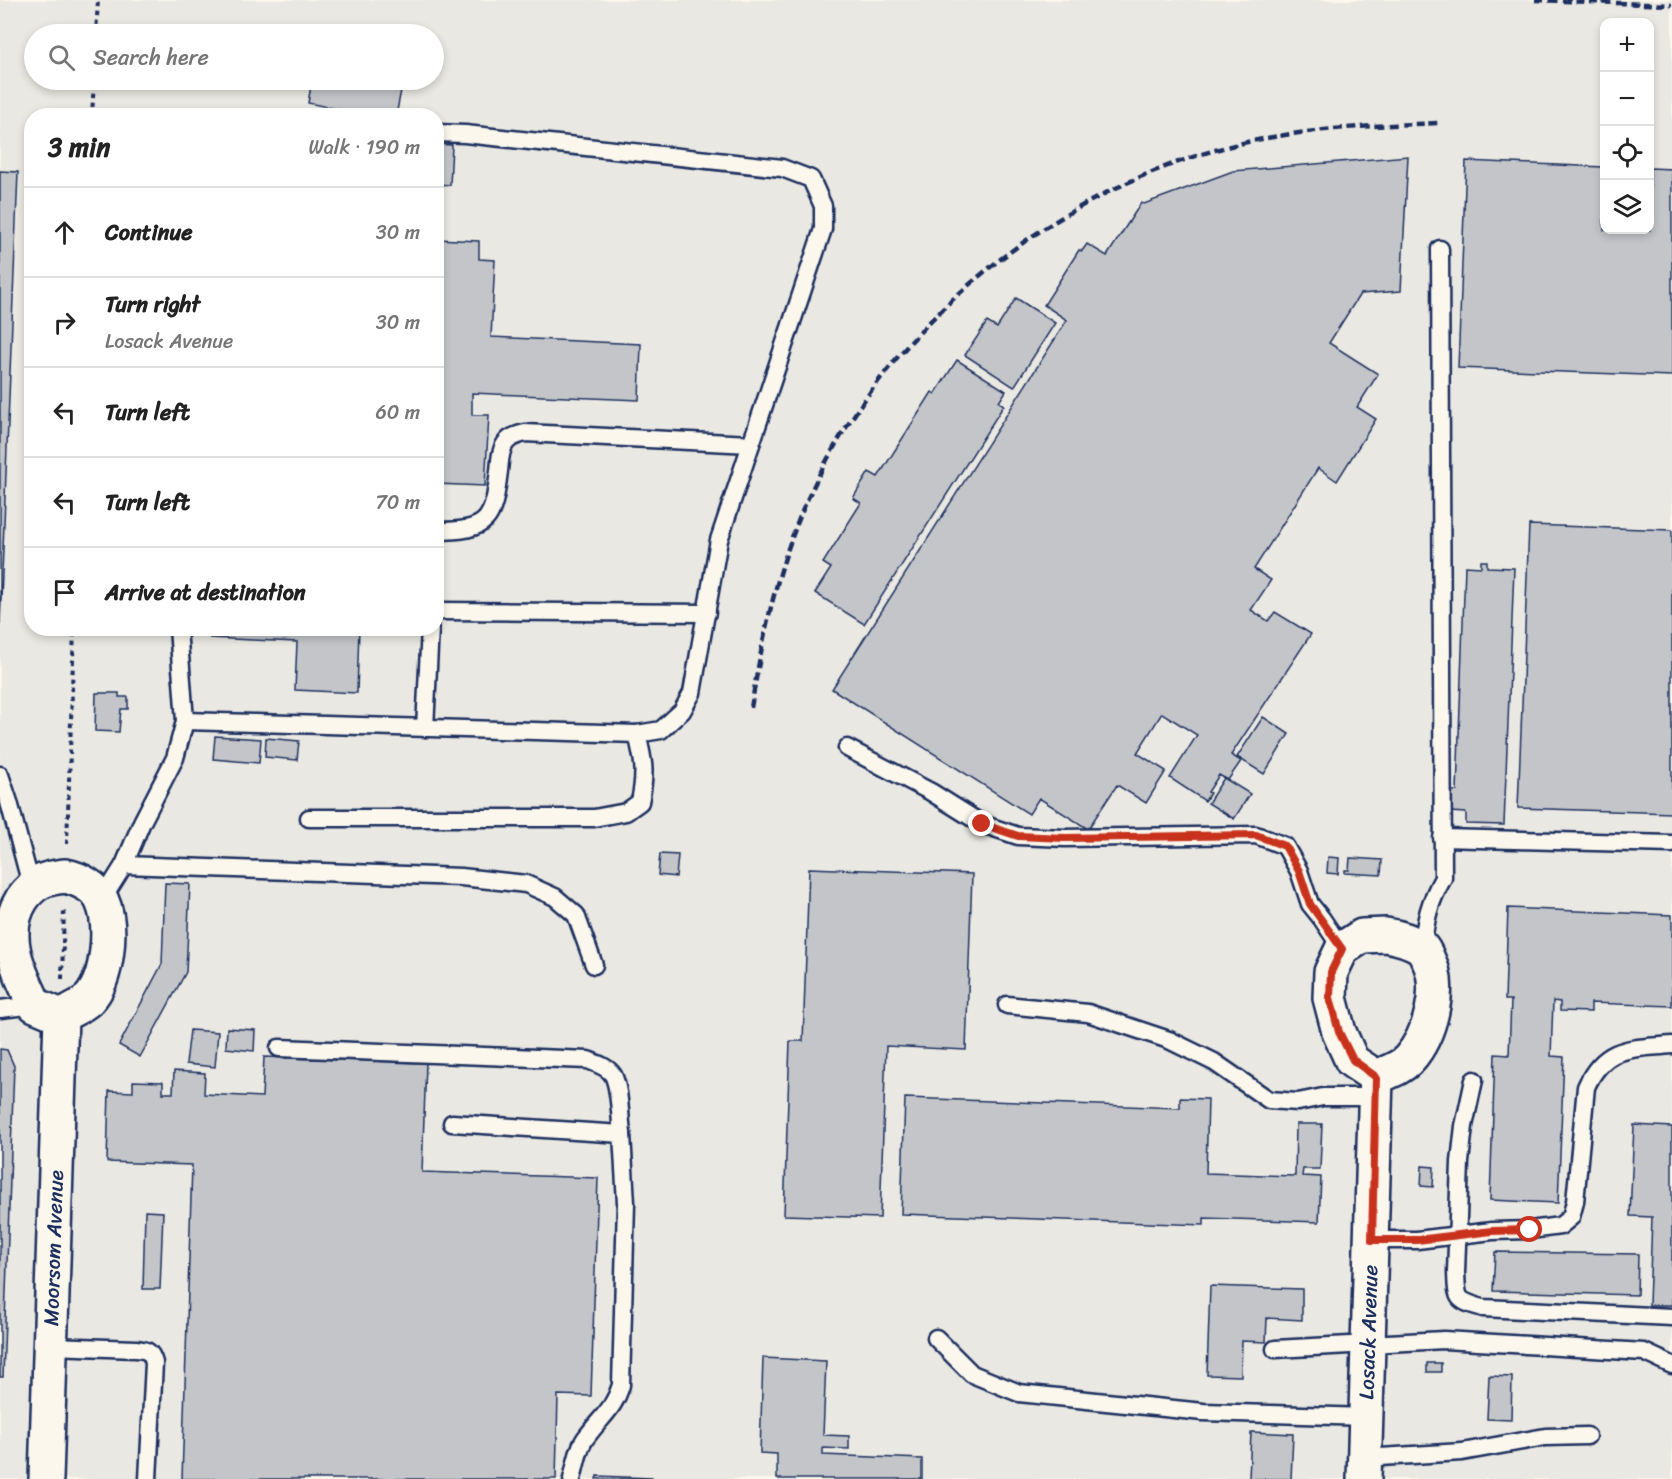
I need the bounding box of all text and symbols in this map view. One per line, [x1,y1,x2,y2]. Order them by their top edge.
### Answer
map controls [1600,18,1654,234]
button: + [1600,18,1654,72]
search box [24,24,444,90]
text: Search here [93,38,209,77]
icon: search [45,41,78,74]
button: − [1600,72,1654,126]
text: 3 min [48,124,110,170]
button: locate [1600,126,1654,180]
text: Walk · 190 m [308,130,420,165]
button: layers [1600,180,1654,234]
text: Continue [105,213,193,252]
text: 30 m [376,215,420,250]
icon: ahead [48,216,81,249]
text: Turn right [105,285,200,324]
text: 30 m [376,305,420,340]
icon: right [48,306,81,339]
text: Losack Avenue [105,324,233,359]
text: Turn left [105,393,190,432]
text: 60 m [375,395,420,430]
icon: left [48,396,81,429]
text: Turn left [105,483,190,522]
text: 70 m [375,485,420,520]
icon: left [48,486,81,519]
text: Arrive at destination [105,573,306,612]
icon: arrive [48,576,81,609]
route end [968,810,994,836]
street label: Moorsom Avenue [32,1170,75,1327]
route start [1516,1216,1542,1242]
street label: Losack Avenue [1347,1264,1389,1400]

